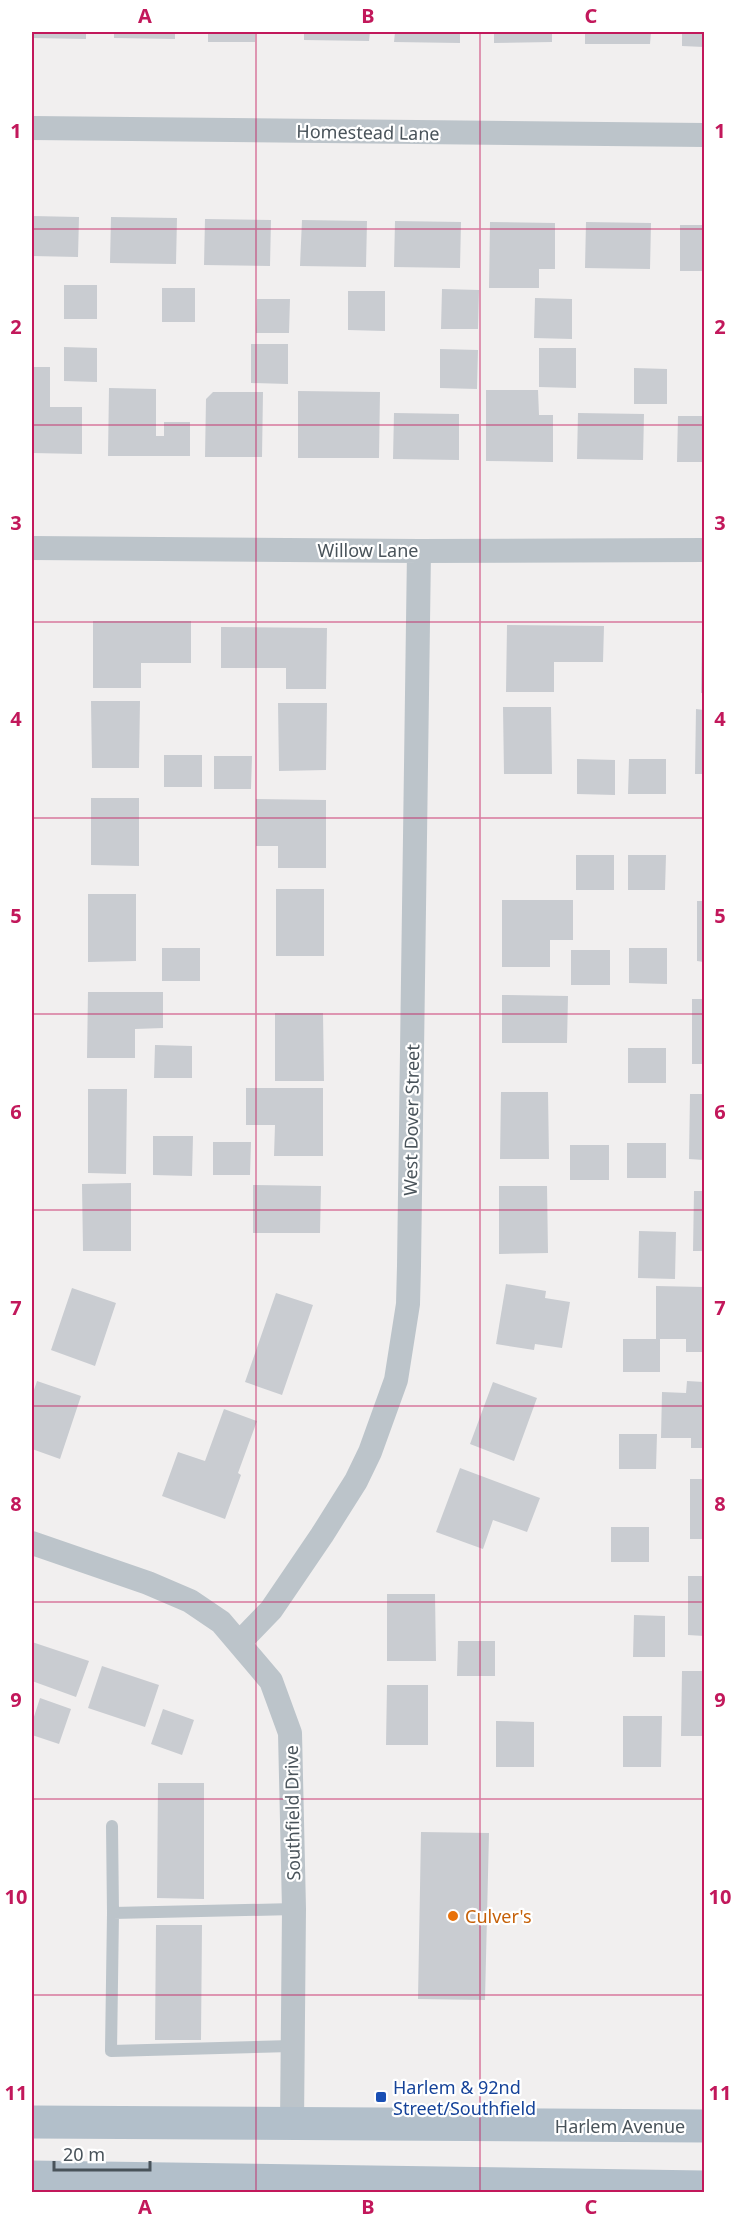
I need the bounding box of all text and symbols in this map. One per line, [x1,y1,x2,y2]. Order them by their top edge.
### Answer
text: A [138,2,152,29]
text: B [361,2,375,29]
text: C [585,2,598,29]
text: 1 [10,117,22,144]
text: 1 [714,117,726,144]
street label: Homestead Lane [296,119,440,145]
text: 2 [10,313,22,340]
text: 2 [714,313,726,340]
text: 3 [10,509,22,536]
text: 3 [714,509,726,536]
street label: Willow Lane [318,538,418,562]
text: 4 [10,705,22,732]
text: 4 [714,705,726,732]
text: 5 [10,902,22,929]
text: 5 [714,902,726,929]
street label: West Dover Street [398,1043,424,1196]
text: 6 [10,1098,22,1125]
text: 6 [714,1098,726,1125]
text: 7 [10,1294,22,1321]
text: 7 [714,1294,726,1321]
text: 8 [10,1490,22,1517]
text: 8 [714,1490,726,1517]
text: 9 [10,1686,22,1713]
text: 9 [714,1686,726,1713]
street label: Southfield Drive [279,1745,305,1881]
text: 10 [5,1883,27,1910]
text: 10 [709,1883,731,1910]
place label: Culver's [465,1904,532,1928]
marker: Culver's [446,1909,460,1923]
place label: Harlem & 92nd Street/Southfield [393,2075,536,2120]
text: 11 [5,2079,27,2106]
text: 11 [709,2079,731,2106]
marker: Harlem & 92nd Street/Southfield [374,2090,388,2104]
street label: Harlem Avenue [555,2114,685,2138]
scale bar [54,2134,150,2172]
text: 20 m [63,2142,105,2166]
text: A [138,2193,152,2220]
text: B [361,2193,375,2220]
text: C [585,2193,598,2220]

